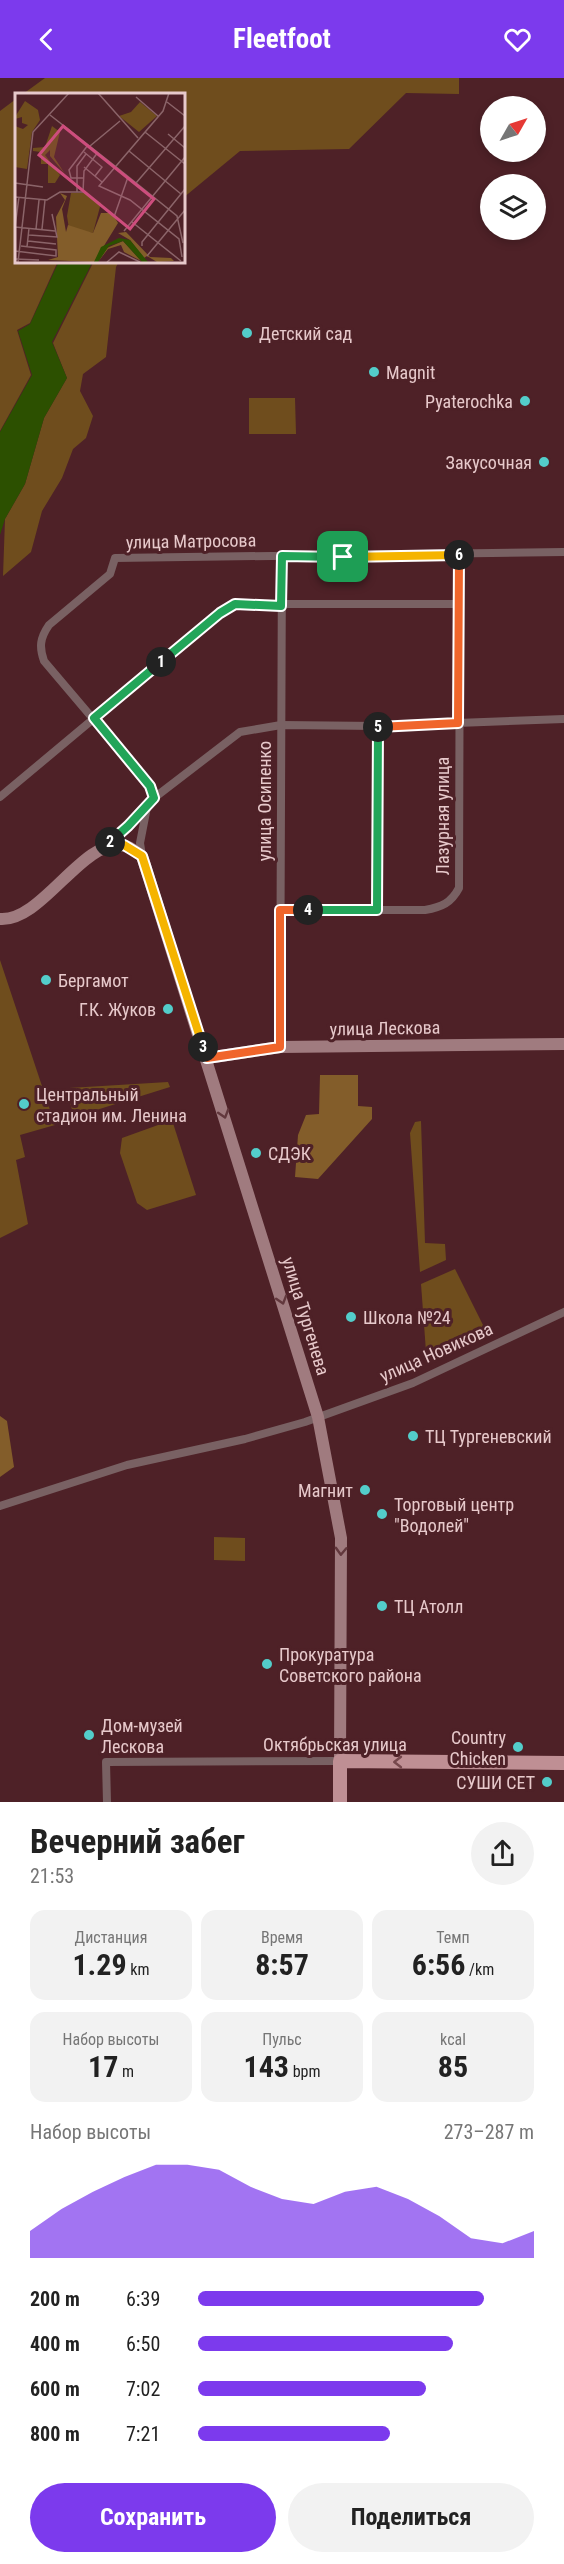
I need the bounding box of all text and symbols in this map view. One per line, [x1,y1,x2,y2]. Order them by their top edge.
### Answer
icon: back [30,23,63,56]
text: Fleetfoot [233,23,331,55]
icon: heart [501,23,534,56]
inset map [15,93,184,262]
north arrow [480,96,546,162]
map controls [480,96,546,240]
button: layers [480,174,546,240]
place label: Детский сад [259,323,353,344]
marker: Детский сад [240,326,254,340]
place label: Magnit [386,362,435,383]
marker: Magnit [367,365,381,379]
place label: Pyaterochka [425,391,513,412]
marker: Pyaterochka [518,394,532,408]
place label: Закусочная [446,452,532,473]
marker: Закусочная [537,455,551,469]
street label: улица Матросова [126,529,256,553]
pin [317,531,368,582]
icon: arrive [326,540,359,573]
pin: 6 [444,540,474,570]
text: 6 [455,545,463,564]
pin: 1 [146,647,176,677]
text: 1 [157,652,165,671]
pin: 5 [363,712,393,742]
text: 5 [374,717,382,736]
street label: улица Осипенко [254,741,275,861]
street label: Лазурная улица [432,757,453,875]
pin: 2 [95,827,125,857]
text: 2 [106,832,114,851]
pin: 4 [293,895,323,925]
text: 4 [304,900,312,919]
place label: Бергамот [58,970,129,991]
marker: Бергамот [39,973,53,987]
place label: Г.К. Жуков [79,999,156,1020]
marker: Г.К. Жуков [161,1002,175,1016]
street label: улица Лескова [329,1017,441,1039]
pin: 3 [188,1032,218,1062]
text: 3 [199,1037,207,1056]
place label: Центральный стадион им. Ленина [36,1084,187,1126]
marker: Центральный стадион им. Ленина [17,1097,31,1111]
one-way arrow [217,1108,229,1119]
place label: СДЭК [268,1143,311,1164]
marker: СДЭК [249,1146,263,1160]
street label: улица Тургенева [278,1254,334,1378]
one-way arrow [275,1294,287,1305]
place label: Школа №24 [363,1307,451,1328]
marker: Школа №24 [344,1310,358,1324]
street label: улица Новикова [376,1318,496,1386]
place label: ТЦ Тургеневский [425,1426,552,1447]
marker: ТЦ Тургеневский [406,1429,420,1443]
place label: Магнит [298,1480,353,1501]
marker: Магнит [358,1483,372,1497]
place label: Торговый центр "Водолей" [394,1494,514,1536]
marker: Торговый центр "Водолей" [375,1507,389,1521]
one-way arrow [334,1547,347,1556]
place label: ТЦ Атолл [394,1596,463,1617]
marker: ТЦ Атолл [375,1599,389,1613]
place label: Прокуратура Советского района [279,1644,422,1686]
marker: Прокуратура Советского района [260,1657,274,1671]
place label: Дом-музей Лескова [101,1715,183,1757]
place label: Country Chicken [450,1727,507,1769]
marker: Дом-музей Лескова [82,1728,96,1742]
street label: Октябрьская улица [263,1734,407,1755]
marker: Country Chicken [511,1740,525,1754]
one-way arrow [393,1756,402,1768]
place label: СУШИ СЕТ [456,1772,535,1793]
marker: СУШИ СЕТ [540,1775,554,1789]
text: Вечерний забег [30,1822,245,1861]
button: share [471,1822,534,1885]
text: 21:53 [30,1864,74,1888]
text: Дистанция [75,1928,147,1947]
text: Время [261,1928,303,1947]
text: Темп [436,1928,470,1947]
text: 1.29 [72,1947,127,1982]
text: 8:57 [255,1947,309,1982]
text: 6:56 [412,1947,465,1982]
text: km [127,1960,150,1979]
text: /km [465,1960,494,1979]
text: Набор высоты [63,2030,159,2049]
text: Пульс [262,2030,302,2049]
text: kcal [440,2030,466,2049]
text: 17 [88,2049,118,2084]
text: 143 [244,2049,289,2084]
text: 85 [438,2049,468,2084]
text: m [118,2062,134,2081]
text: bpm [289,2062,320,2081]
text: Набор высоты [30,2120,151,2144]
text: 273–287 m [444,2120,534,2144]
text: 200 m [30,2287,80,2311]
text: 6:39 [126,2287,160,2311]
text: 400 m [30,2332,80,2356]
text: 6:50 [126,2332,160,2356]
text: 600 m [30,2377,80,2401]
text: 7:02 [126,2377,160,2401]
text: 800 m [30,2422,80,2446]
text: 7:21 [126,2422,160,2446]
button: Сохранить [30,2483,276,2552]
button: Поделиться [288,2483,534,2552]

